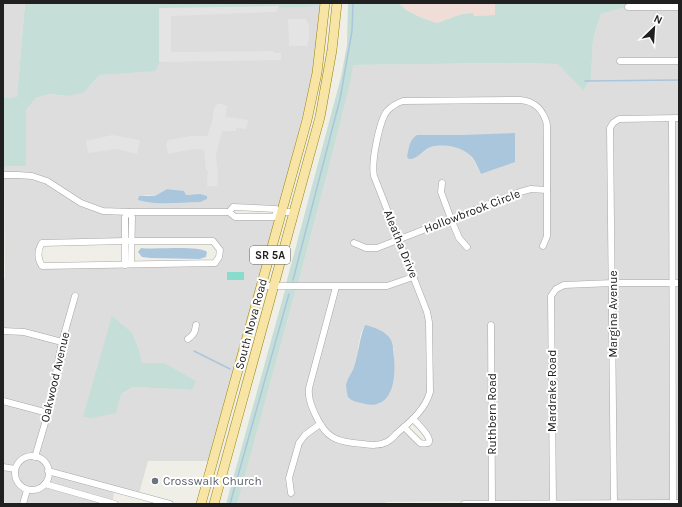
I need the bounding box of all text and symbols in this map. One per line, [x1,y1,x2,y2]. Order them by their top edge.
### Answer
north arrow [634,8,674,48]
text: N [652,12,664,27]
street label: Hollowbrook Circle [422,186,522,236]
street label: Aleatha Drive [381,208,421,280]
road number: SR 5A [250,246,290,264]
street label: Margina Avenue [606,270,620,358]
street label: South Nova Road [232,277,270,371]
street label: Oakwood Avenue [38,330,72,424]
street label: Mardrake Road [545,350,559,432]
street label: Ruthbern Road [485,373,499,455]
place label: Crosswalk Church [163,474,262,488]
marker: Crosswalk Church [150,476,160,486]

